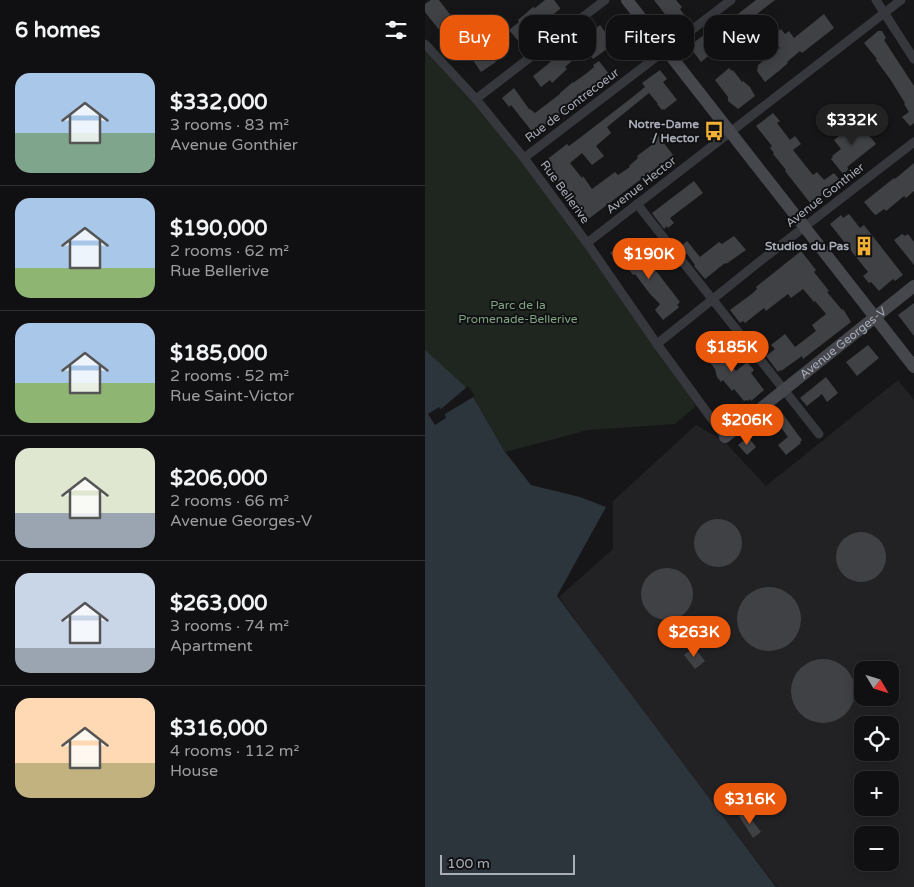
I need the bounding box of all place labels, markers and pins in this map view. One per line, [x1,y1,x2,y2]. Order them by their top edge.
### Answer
pin: $332K [817,104,887,146]
place label: Notre-Dame / Hector [628,117,699,145]
bus stop icon: Notre-Dame / Hector [703,120,725,142]
building icon: Studios du Pas [853,235,875,257]
pin: $190K [614,238,684,280]
place label: Studios du Pas [765,239,849,253]
pin: $185K [697,330,767,373]
pin: $206K [712,404,782,446]
pin: $263K [659,616,729,658]
pin: $316K [715,782,785,825]

